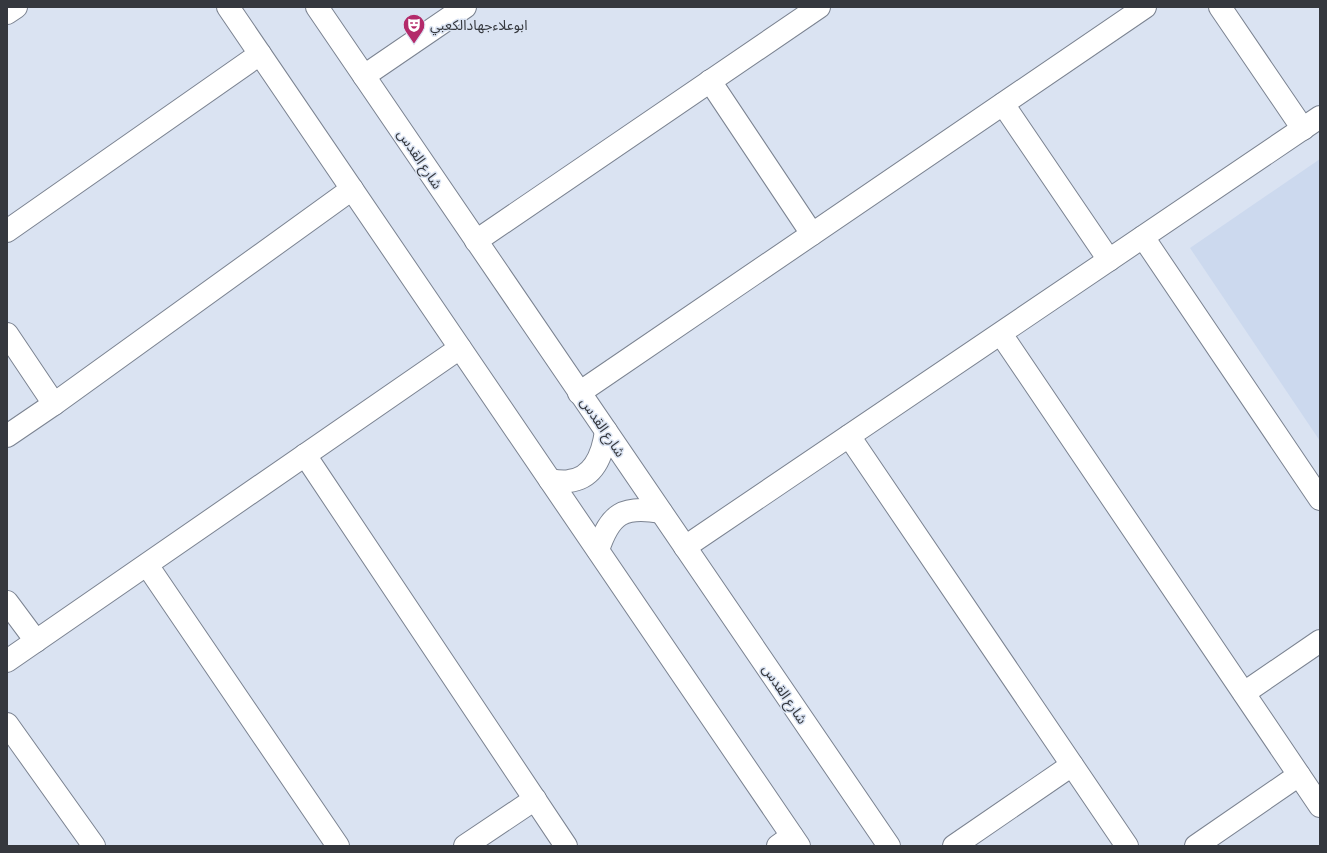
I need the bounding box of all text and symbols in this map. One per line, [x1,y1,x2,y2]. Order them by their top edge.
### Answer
theatre icon: ابوعلاءجهادالكعبي [401,12,427,45]
place label: ابوعلاءجهادالكعبي [430,17,527,36]
street label: شارع القدس [392,126,446,193]
street label: شارع القدس [575,394,629,461]
street label: شارع القدس [757,661,811,728]

